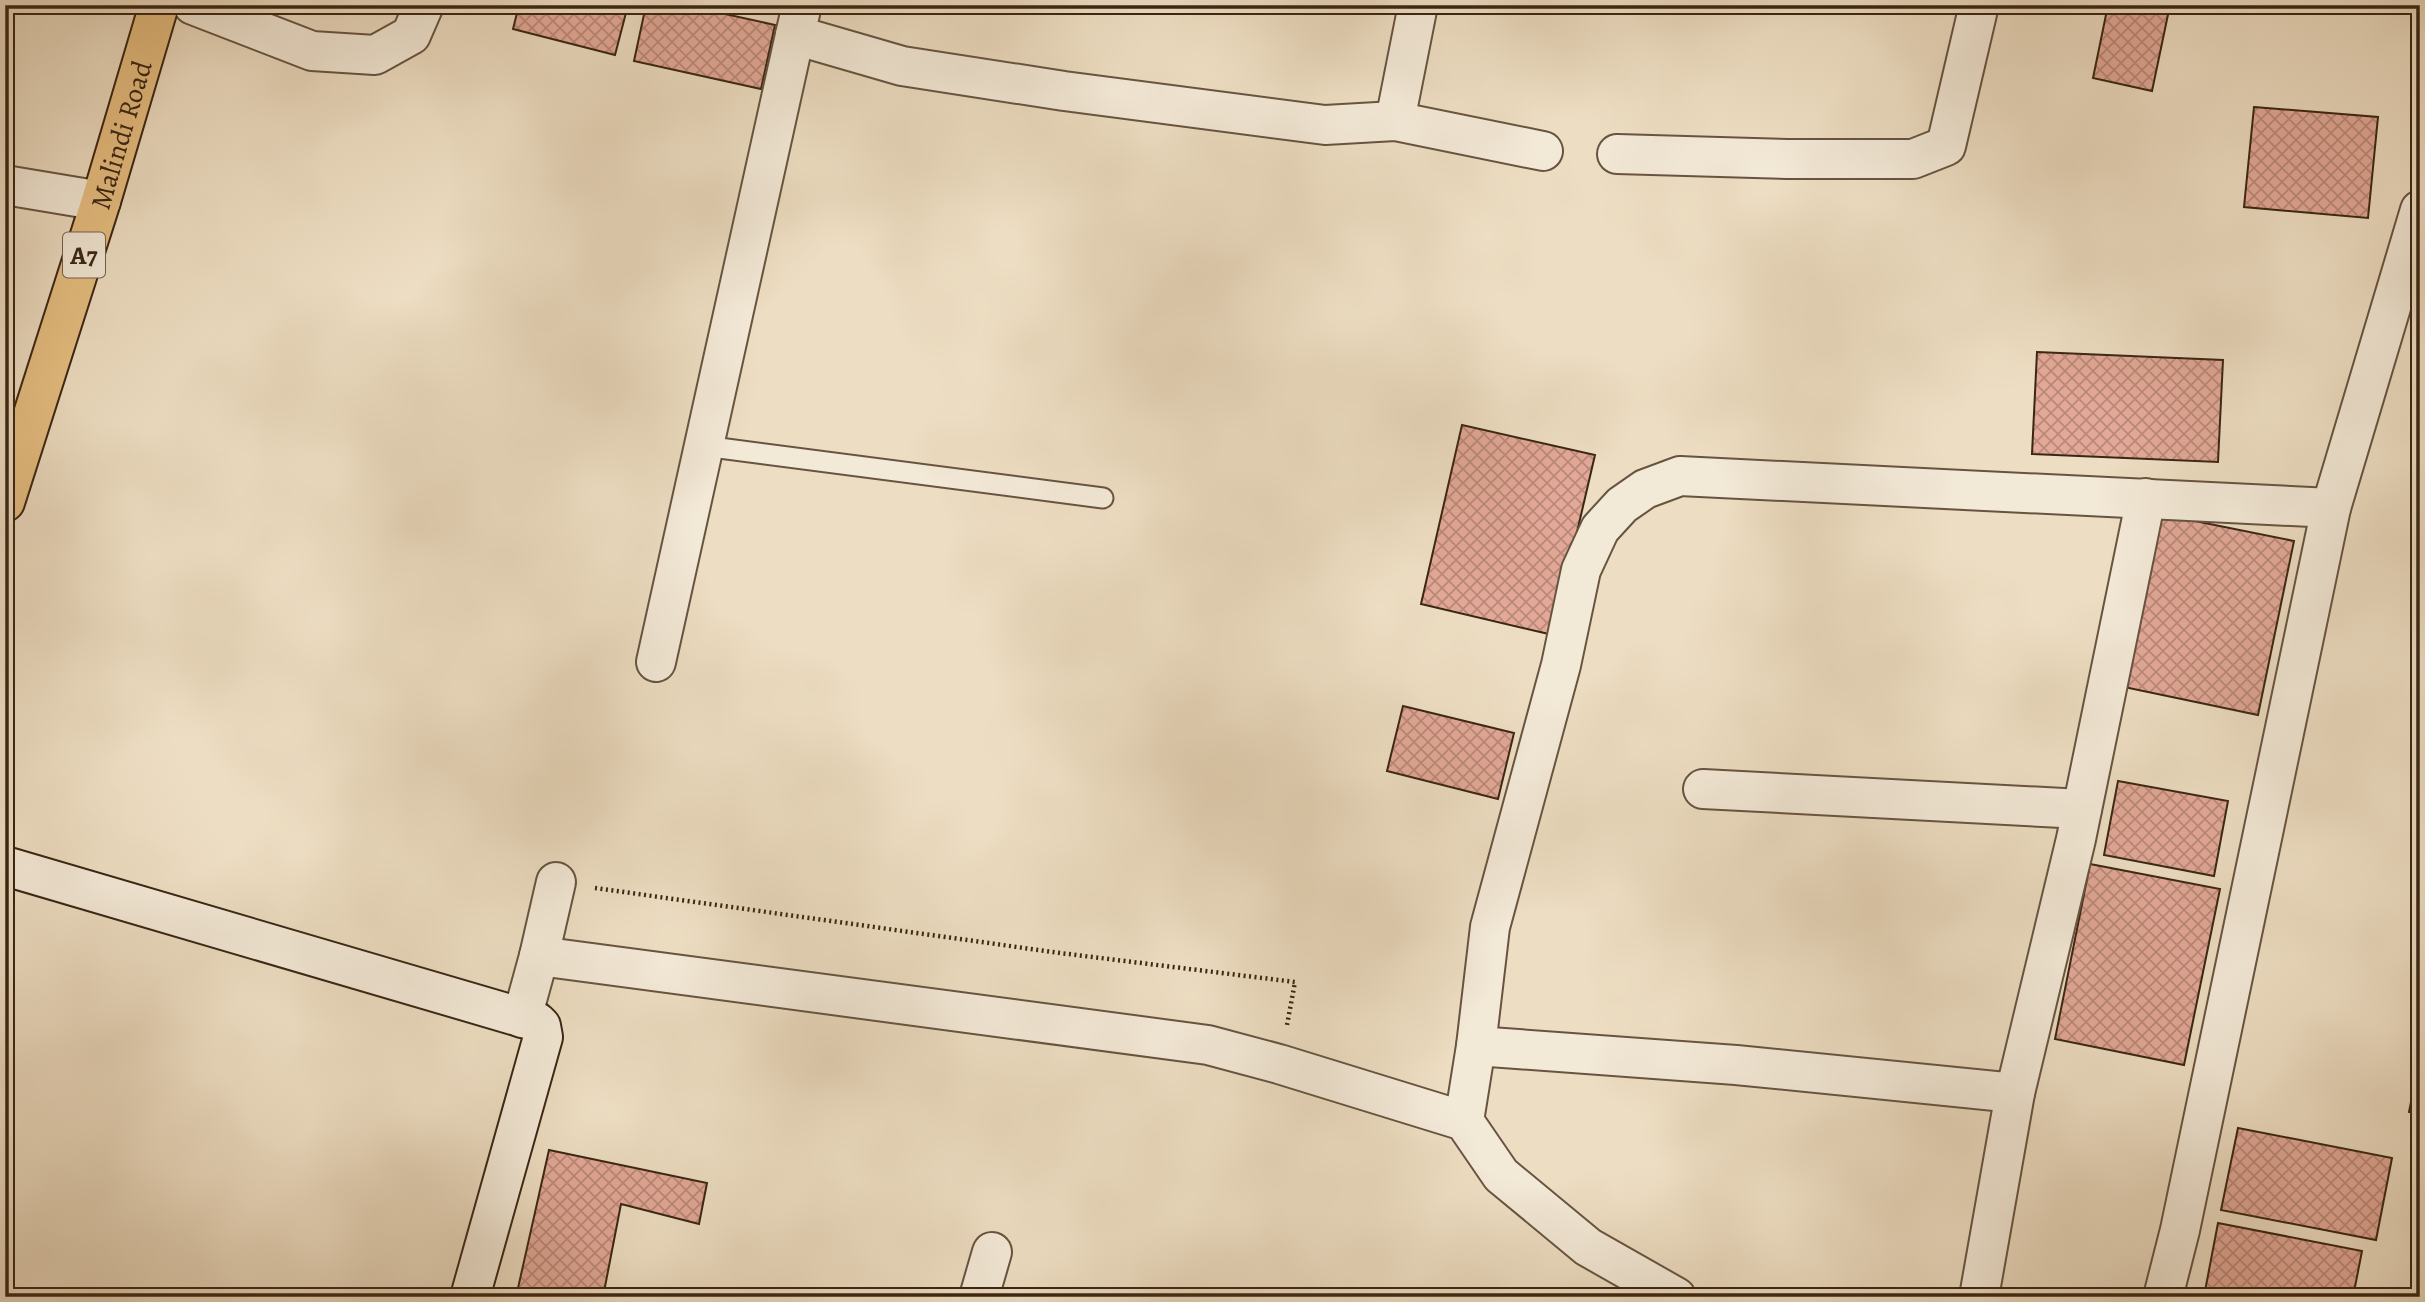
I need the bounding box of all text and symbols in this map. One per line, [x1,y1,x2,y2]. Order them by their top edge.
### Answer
street label: Malindi Road [82,55,162,214]
road number: A7 [63,232,105,278]

